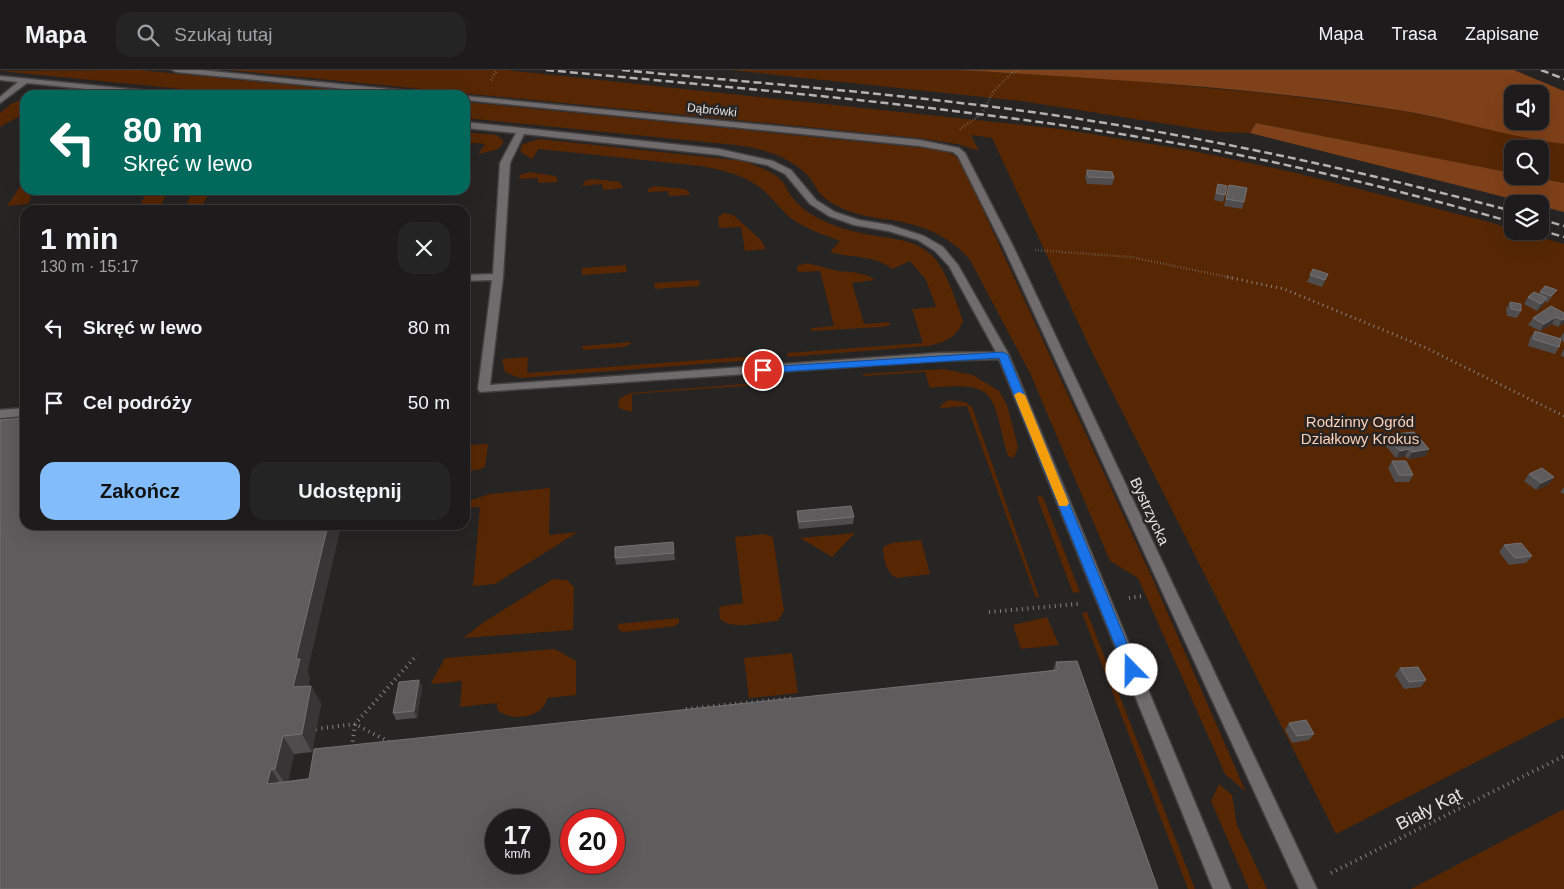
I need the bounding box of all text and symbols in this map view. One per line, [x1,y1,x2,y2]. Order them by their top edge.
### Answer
search box [116,12,466,57]
text: Mapa [25,21,86,48]
icon: search [134,21,162,49]
text: Szukaj tutaj [174,24,273,45]
text: Mapa [1319,24,1364,44]
text: Trasa [1392,24,1437,44]
text: Zapisane [1465,24,1539,44]
map controls [1504,85,1549,240]
button: sound [1504,85,1549,130]
street label: Dąbrówki [686,100,738,120]
icon: left [40,110,105,175]
text: 80 m [123,110,203,149]
button: search [1504,140,1549,185]
text: Skręć w lewo [123,151,253,176]
button: layers [1504,195,1549,240]
text: 1 min [40,222,118,255]
button: close [398,222,450,274]
text: 130 m · 15:17 [40,258,139,275]
icon: left [40,314,68,342]
text: Skręć w lewo [83,317,202,338]
text: 80 m [408,317,450,338]
pin [742,349,784,391]
icon: arrive [749,356,777,384]
icon: arrive [40,389,68,417]
text: Cel podróży [83,392,192,413]
text: 50 m [408,392,450,413]
park label: Rodzinny Ogród Działkowy Krokus [1301,413,1419,447]
button: Zakończ [40,462,240,520]
button: Udostępnij [250,462,450,520]
street label: Bystrzycka [1127,475,1173,548]
position arrow [1105,643,1157,695]
street label: Biały Kąt [1393,784,1465,834]
speed limit sign: 20 [560,809,625,874]
text: 17 [504,821,531,849]
text: km/h [504,847,531,861]

